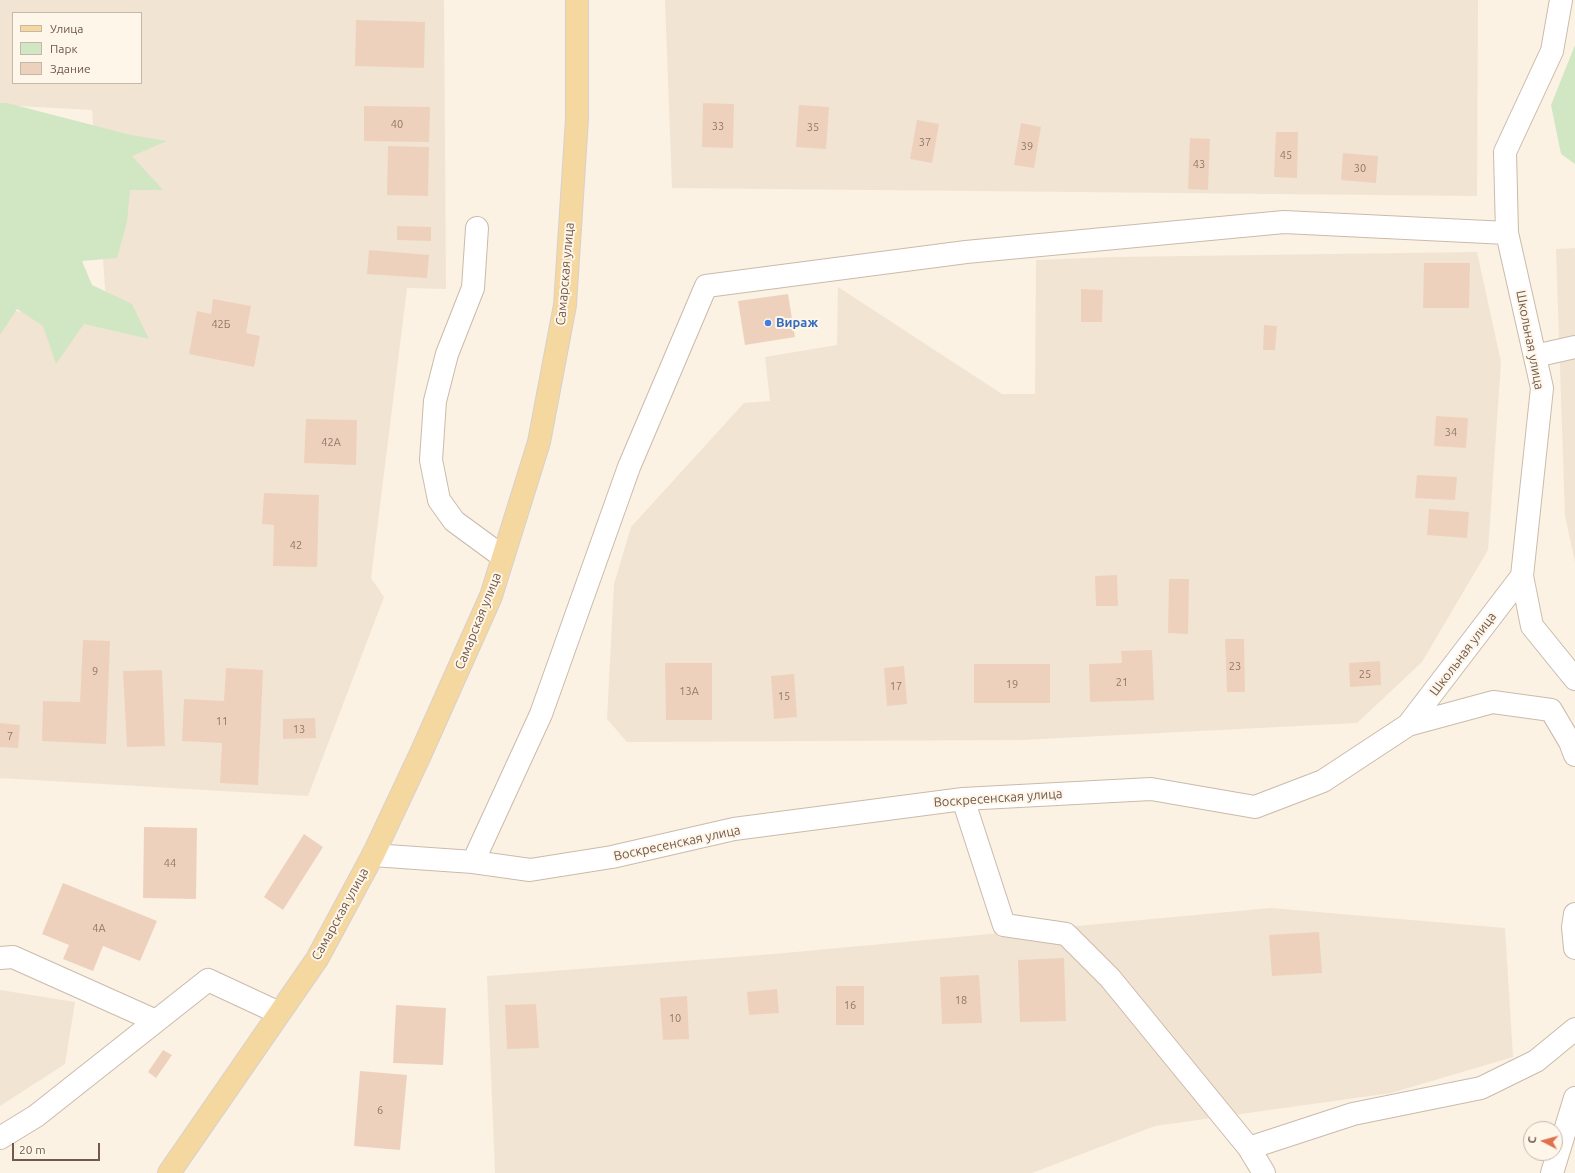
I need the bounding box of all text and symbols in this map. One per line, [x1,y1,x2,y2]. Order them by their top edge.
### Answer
legend [12,12,142,84]
text: Улица [50,22,83,35]
text: Парк [50,42,78,55]
text: Здание [50,62,91,75]
house number: 40 [391,117,403,131]
house number: 33 [712,119,724,133]
house number: 35 [807,120,819,134]
house number: 37 [919,135,931,149]
house number: 39 [1021,139,1033,153]
house number: 45 [1280,148,1292,162]
house number: 43 [1193,157,1205,171]
house number: 30 [1354,161,1366,175]
street label: Самарская улица [553,222,577,326]
street label: Школьная улица [1513,289,1547,391]
place label: Вираж [776,315,818,331]
house number: 42Б [211,317,231,331]
marker: Вираж [763,318,773,328]
house number: 34 [1445,425,1457,439]
house number: 42А [321,435,341,449]
house number: 42 [290,538,302,552]
street label: Самарская улица [451,570,505,672]
street label: Школьная улица [1426,609,1500,699]
house number: 23 [1229,659,1241,673]
house number: 9 [92,664,98,678]
house number: 25 [1359,667,1371,681]
house number: 21 [1116,675,1128,689]
house number: 19 [1006,677,1018,691]
house number: 17 [890,679,902,693]
house number: 13А [679,684,699,698]
house number: 15 [778,689,790,703]
house number: 11 [216,714,228,728]
house number: 13 [293,722,305,736]
house number: 7 [7,729,13,743]
street label: Воскресенская улица [933,786,1063,810]
street label: Воскресенская улица [612,822,742,864]
house number: 44 [164,856,176,870]
street label: Самарская улица [308,865,372,963]
house number: 4А [92,921,106,935]
house number: 18 [955,993,967,1007]
house number: 16 [844,998,856,1012]
house number: 10 [669,1011,681,1025]
house number: 6 [377,1103,383,1117]
north arrow [1523,1121,1563,1161]
scale bar [14,1135,102,1161]
text: С [1526,1136,1538,1144]
text: 20 m [19,1143,46,1156]

